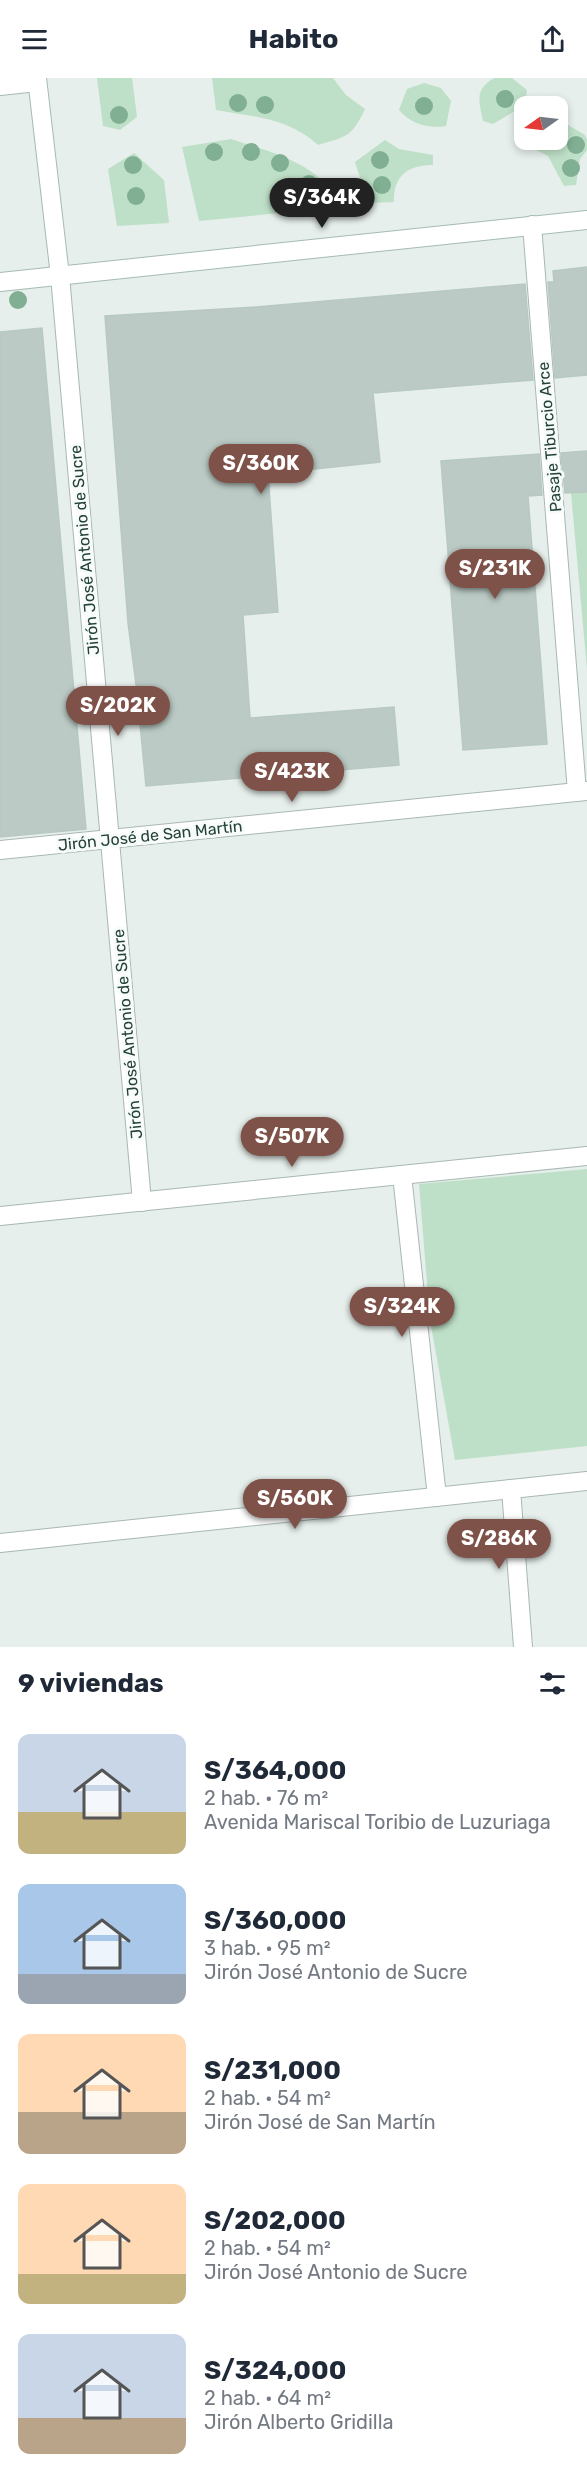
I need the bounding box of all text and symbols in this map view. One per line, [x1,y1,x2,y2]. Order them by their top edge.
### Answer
icon: menu [18,23,51,56]
text: Habito [249,23,338,55]
icon: share [536,23,569,56]
north arrow [514,96,568,150]
map controls [514,96,568,150]
pin: S/364K [273,178,371,229]
text: S/364K [284,185,360,209]
street label: Pasaje Tiburcio Arce [533,361,566,513]
street label: Jirón José Antonio de Sucre [66,444,103,656]
pin: S/360K [212,444,310,495]
text: S/360K [223,451,299,475]
pin: S/231K [446,549,544,600]
text: S/231K [459,556,531,580]
pin: S/202K [69,686,167,737]
text: S/202K [80,693,156,717]
pin: S/423K [243,752,341,803]
text: S/423K [254,759,330,783]
street label: Jirón José de San Martín [57,816,243,855]
street label: Jirón José Antonio de Sucre [109,928,146,1140]
pin: S/507K [243,1117,341,1168]
text: S/507K [255,1124,329,1148]
pin: S/324K [353,1287,451,1338]
text: S/324K [364,1294,440,1318]
pin: S/560K [246,1479,344,1530]
text: S/560K [257,1486,333,1510]
pin: S/286K [450,1519,548,1570]
text: S/286K [461,1526,537,1550]
icon: filters [536,1667,569,1700]
text: 9 viviendas [18,1668,164,1699]
text: S/364,000 [204,1755,347,1786]
icon: home [66,1758,138,1830]
text: 2 hab. · 76 m² [204,1786,328,1810]
text: Avenida Mariscal Toribio de Luzuriaga [204,1810,551,1834]
text: S/360,000 [204,1905,346,1936]
icon: home [66,1908,138,1980]
text: 3 hab. · 95 m² [204,1936,331,1960]
text: Jirón José Antonio de Sucre [204,1960,468,1984]
text: S/231,000 [204,2055,341,2086]
icon: home [66,2058,138,2130]
text: 2 hab. · 54 m² [204,2086,331,2110]
text: Jirón José de San Martín [204,2110,436,2134]
text: S/202,000 [204,2205,346,2236]
icon: home [66,2208,138,2280]
text: 2 hab. · 54 m² [204,2236,331,2260]
text: Jirón José Antonio de Sucre [204,2260,468,2284]
text: S/324,000 [204,2355,346,2386]
icon: home [66,2358,138,2430]
text: 2 hab. · 64 m² [204,2386,331,2410]
text: Jirón Alberto Gridilla [204,2410,394,2434]

